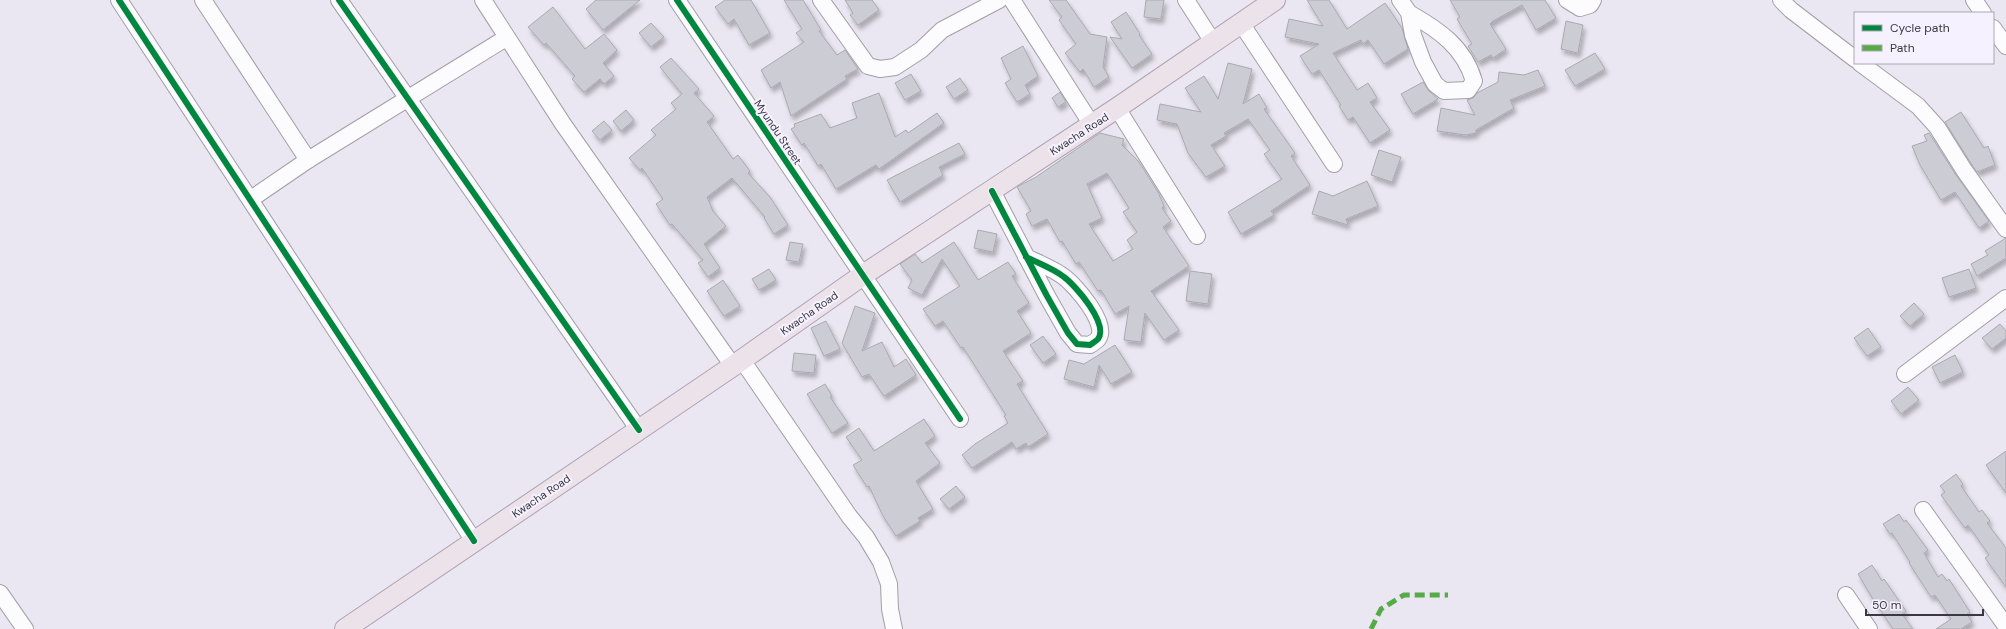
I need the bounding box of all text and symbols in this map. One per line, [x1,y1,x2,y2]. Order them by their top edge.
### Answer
legend [1854,12,1994,64]
text: Cycle path [1890,20,1950,36]
text: Path [1890,40,1915,56]
street label: Myundu Street [751,97,805,167]
street label: Kwacha Road [1047,110,1111,158]
street label: Kwacha Road [777,288,841,338]
street label: Kwacha Road [509,471,573,521]
scale bar [1866,591,1983,617]
text: 50 m [1872,597,1901,613]

